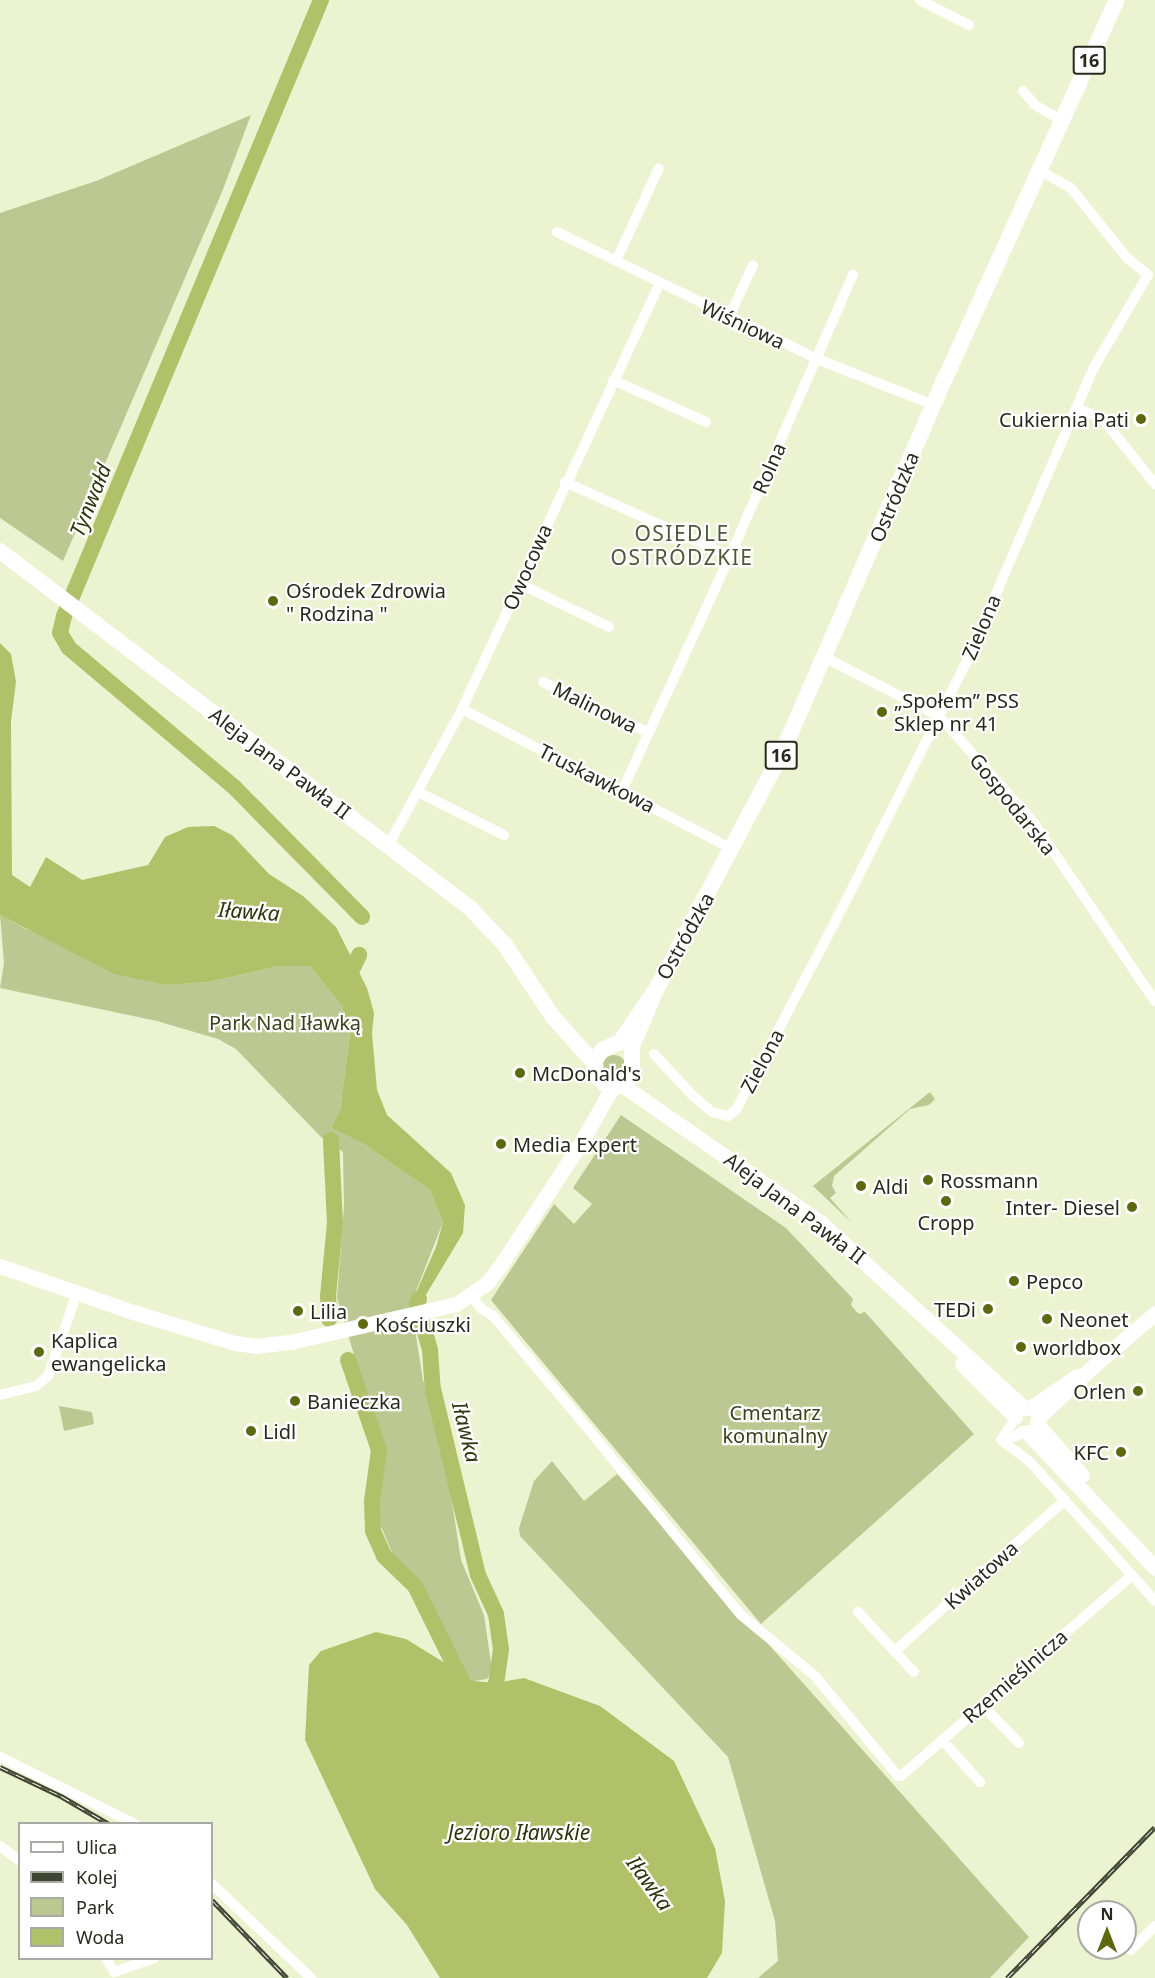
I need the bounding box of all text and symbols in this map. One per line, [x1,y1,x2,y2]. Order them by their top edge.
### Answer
road number: 16 [1072,45,1106,75]
street label: Wiśniowa [697,294,789,354]
place label: Cukiernia Pati [999,407,1129,431]
marker: Cukiernia Pati [1134,412,1148,426]
street label: Rolna [747,439,791,497]
street label: Ostródzka [864,448,924,546]
water label: Tynwałd [64,460,116,540]
street label: Owocowa [497,520,557,614]
district label: OSIEDLE OSTRÓDZKIE [611,520,753,570]
place label: Ośrodek Zdrowia " Rodzina " [286,578,446,625]
street label: Zielona [957,591,1005,663]
marker: Ośrodek Zdrowia " Rodzina " [264,592,282,610]
street label: Malinowa [549,676,641,738]
place label: „Społem” PSS Sklep nr 41 [894,688,1019,735]
street label: Aleja Jana Pawła II [205,702,355,824]
marker: „Społem” PSS Sklep nr 41 [875,705,889,719]
street label: Truskawkowa [535,738,659,818]
road number: 16 [764,740,798,770]
street label: Gospodarska [965,748,1061,860]
street label: Ostródzka [651,888,719,984]
water label: Iławka [217,896,281,926]
park label: Park Nad Iławką [209,1010,361,1034]
street label: Zielona [735,1025,789,1097]
place label: McDonald's [532,1061,641,1085]
marker: McDonald's [513,1066,527,1080]
place label: Media Expert [513,1132,637,1156]
marker: Media Expert [494,1137,508,1151]
street label: Aleja Jana Pawła II [720,1147,870,1269]
place label: Rossmann [940,1168,1038,1192]
marker: Rossmann [921,1173,935,1187]
place label: Aldi [873,1174,908,1198]
marker: Aldi [854,1179,868,1193]
marker: Cropp [939,1194,953,1208]
place label: Inter- Diesel [1005,1195,1120,1219]
marker: Inter- Diesel [1125,1200,1139,1214]
place label: Cropp [917,1210,975,1234]
place label: Pepco [1026,1269,1083,1293]
marker: Pepco [1007,1274,1021,1288]
place label: TEDi [934,1297,976,1321]
place label: Lilia [310,1299,347,1323]
marker: TEDi [981,1302,995,1316]
marker: Lilia [291,1304,305,1318]
place label: Neonet [1059,1307,1128,1331]
place label: Kościuszki [375,1312,471,1336]
marker: Neonet [1040,1312,1054,1326]
marker: Kościuszki [356,1317,370,1331]
place label: Kaplica ewangelicka [51,1328,167,1375]
place label: worldbox [1033,1335,1121,1359]
marker: worldbox [1014,1340,1028,1354]
marker: Kaplica ewangelicka [32,1345,46,1359]
place label: Orlen [1073,1379,1126,1403]
marker: Orlen [1131,1384,1145,1398]
place label: Banieczka [307,1389,401,1413]
marker: Banieczka [288,1394,302,1408]
water label: Iławka [447,1399,487,1465]
park label: Cmentarz komunalny [722,1401,828,1448]
place label: Lidl [263,1419,296,1443]
marker: Lidl [244,1424,258,1438]
place label: KFC [1074,1440,1109,1464]
marker: KFC [1114,1445,1128,1459]
street label: Kwiatowa [939,1536,1023,1614]
street label: Rzemieślnicza [958,1624,1072,1728]
water label: Jezioro Iławskie [448,1819,590,1845]
legend [18,1822,213,1960]
text: Ulica [76,1835,117,1859]
water label: Iławka [622,1851,678,1915]
text: Kolej [76,1865,117,1889]
text: Park [76,1895,114,1919]
north arrow [1077,1900,1137,1960]
text: N [1100,1903,1114,1925]
text: Woda [76,1925,124,1949]

